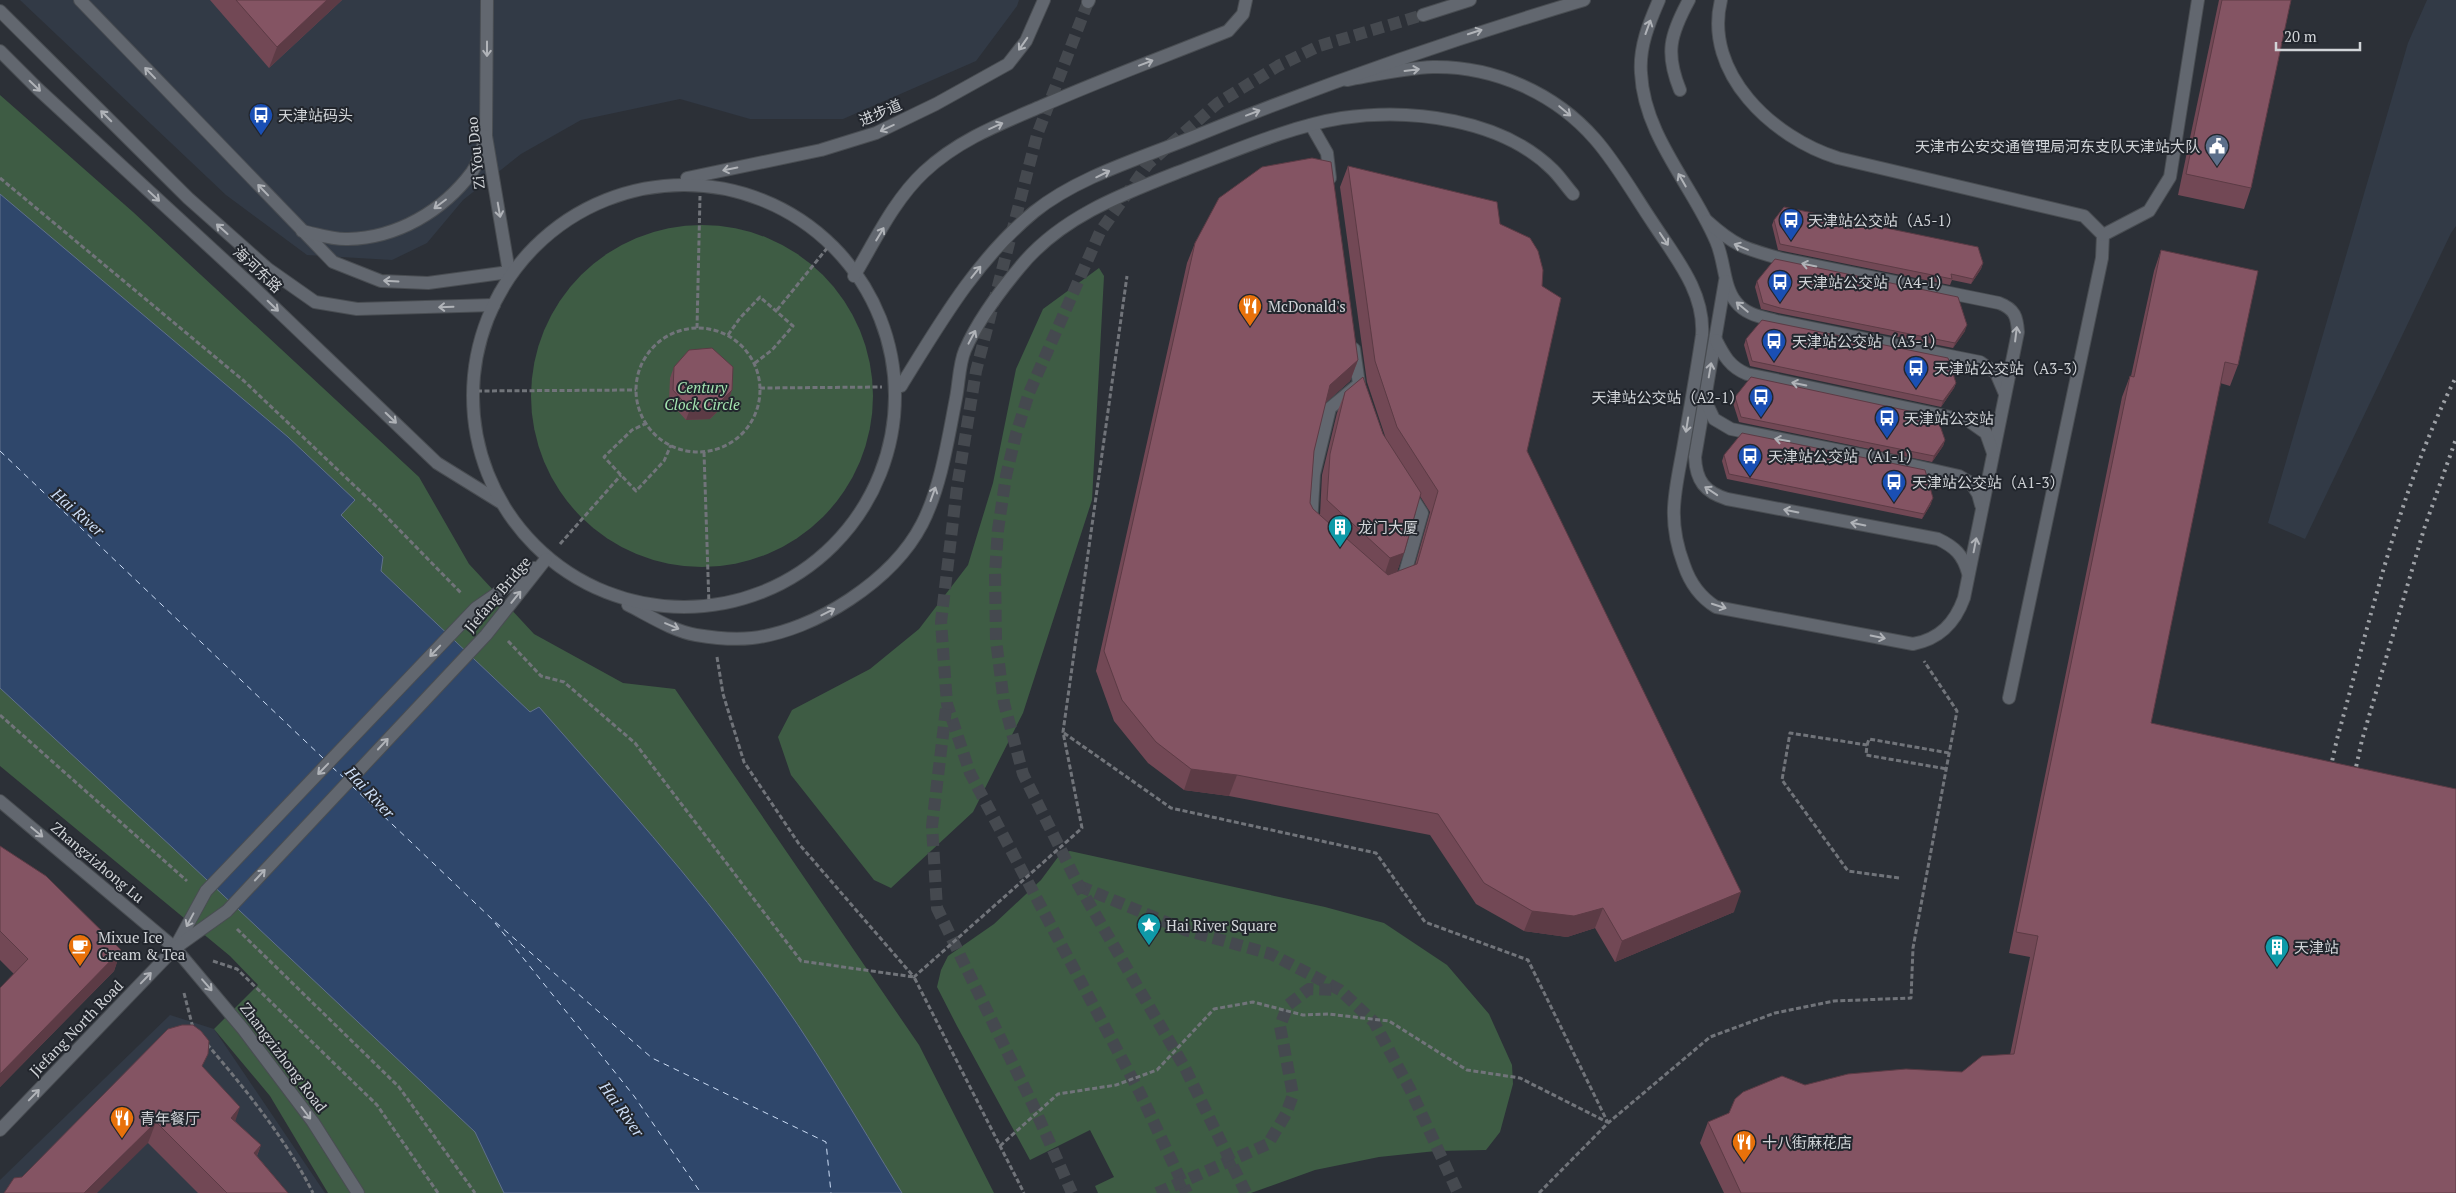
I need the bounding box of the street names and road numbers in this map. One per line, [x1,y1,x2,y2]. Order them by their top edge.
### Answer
street label: 进步道 [855,94,905,130]
street label: Zi You Dao [461,116,489,190]
street label: 海河东路 [229,241,287,297]
street label: Jiefang Bridge [459,552,535,636]
street label: Zhangzizhong Lu [47,817,149,907]
street label: Jiefang North Road [25,975,127,1081]
street label: Zhangzizhong Road [236,998,332,1116]

